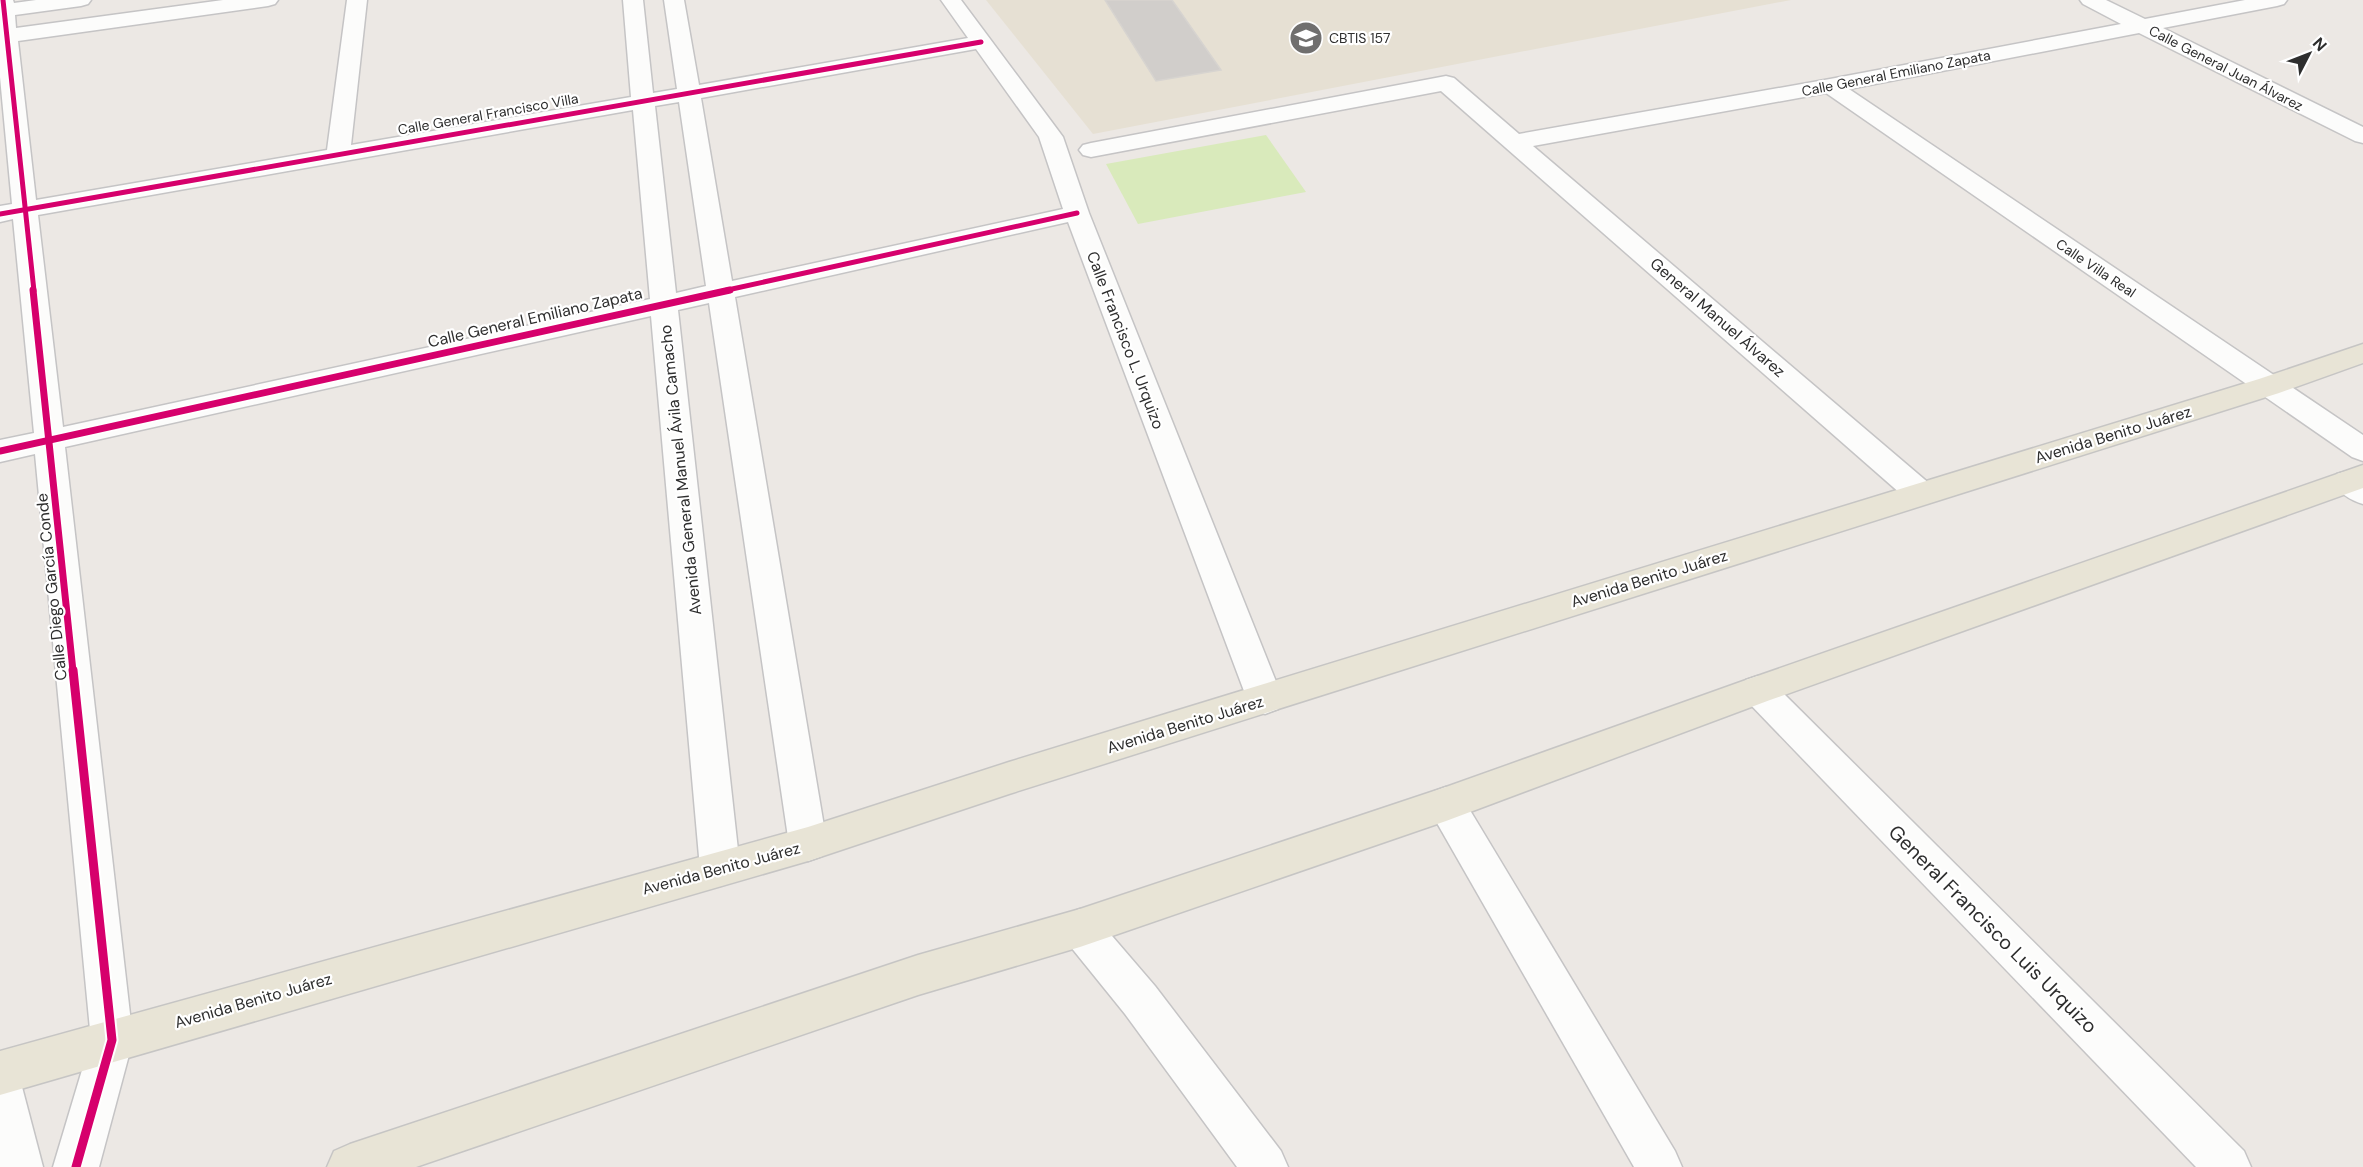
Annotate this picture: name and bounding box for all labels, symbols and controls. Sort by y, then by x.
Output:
school or university icon: CBTIS 157 [1288,20,1324,56]
street label: Calle General Juan Álvarez [2146,21,2306,115]
north arrow [2279,24,2339,84]
place label: CBTIS 157 [1329,29,1390,47]
text: N [2308,33,2331,56]
street label: Calle General Emiliano Zapata [1800,46,1992,100]
street label: Calle General Francisco Villa [396,89,580,139]
street label: Calle Villa Real [2053,235,2139,301]
street label: Calle Francisco L. Urquizo [1082,248,1169,432]
street label: General Manuel Álvarez [1646,253,1790,382]
street label: Calle General Emiliano Zapata [426,283,644,352]
street label: Avenida General Manuel Ávila Camacho [655,324,706,616]
street label: Avenida Benito Juárez [2032,401,2194,468]
street label: Calle Diego García Conde [31,492,72,682]
street label: Avenida Benito Juárez [1568,545,1730,612]
street label: Avenida Benito Juárez [1104,691,1266,758]
street label: General Francisco Luis Urquizo [1883,819,2103,1039]
street label: Avenida Benito Juárez [640,837,802,900]
street label: Avenida Benito Juárez [172,968,334,1033]

